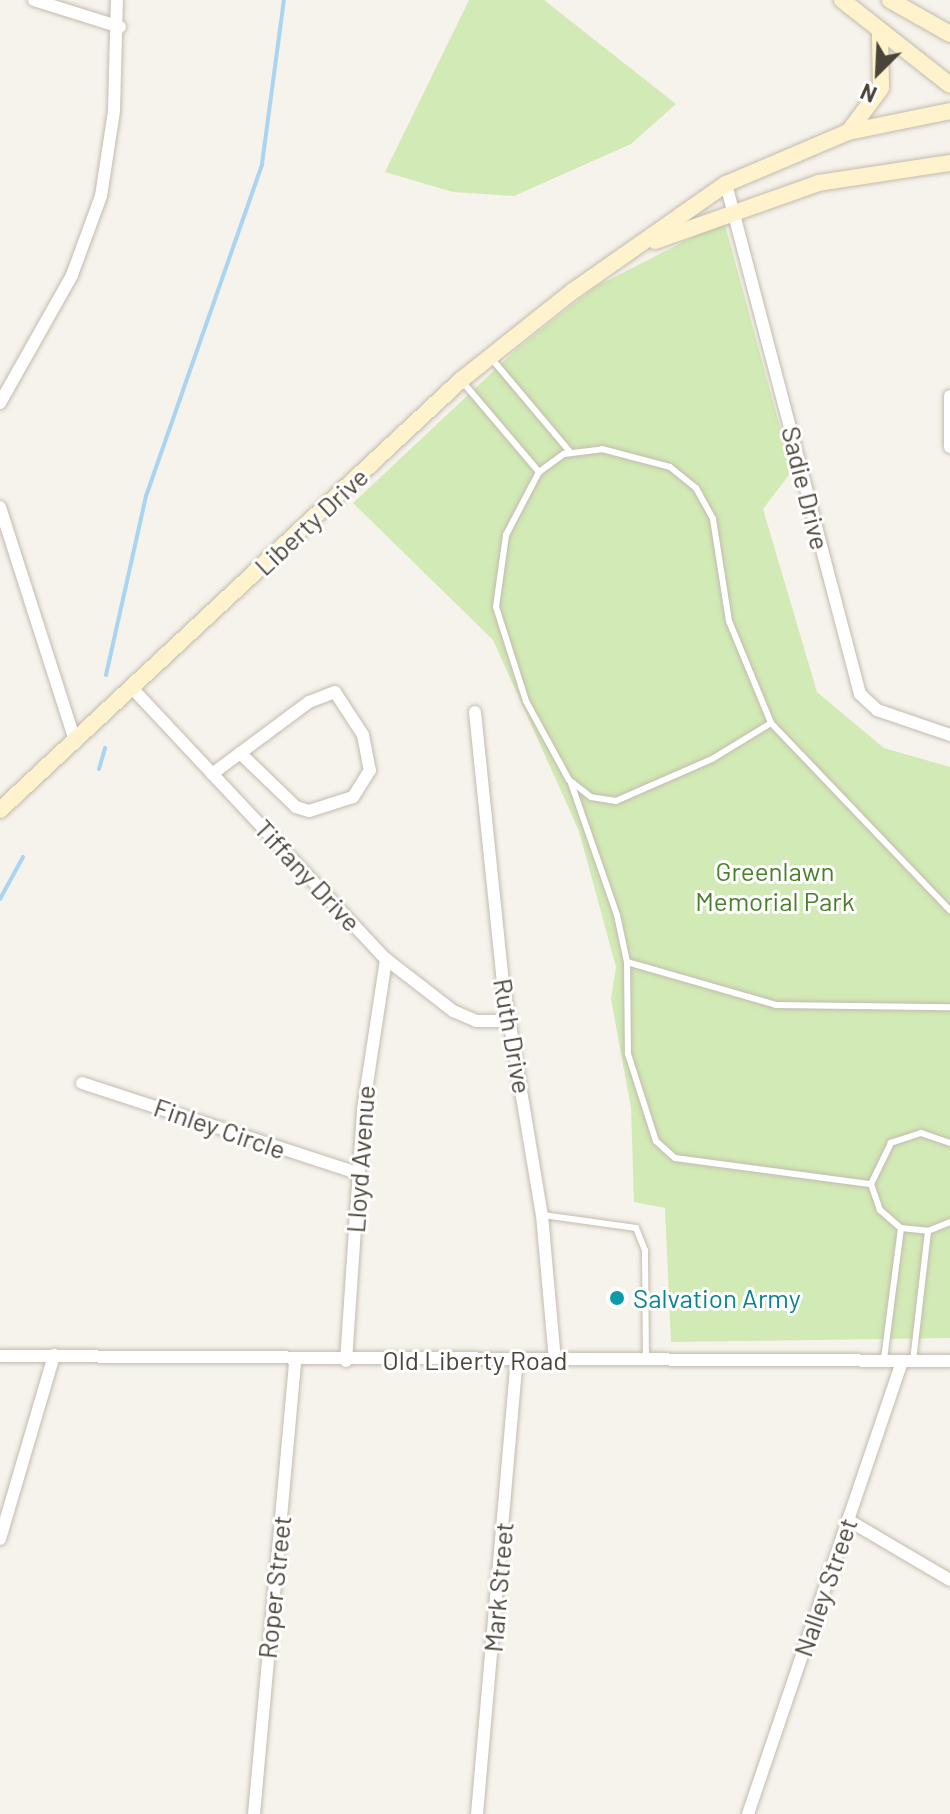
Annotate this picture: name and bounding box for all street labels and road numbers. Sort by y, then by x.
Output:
street label: Sadie Drive [776,423,836,553]
street label: Liberty Drive [248,461,374,581]
street label: Tiffany Drive [248,813,368,937]
street label: Ruth Drive [488,976,538,1096]
street label: Lloyd Avenue [339,1084,381,1234]
street label: Finley Circle [150,1091,290,1165]
street label: Old Liberty Road [383,1344,567,1376]
street label: Roper Street [251,1514,297,1660]
street label: Nalley Street [787,1514,863,1660]
street label: Mark Street [477,1521,519,1653]

